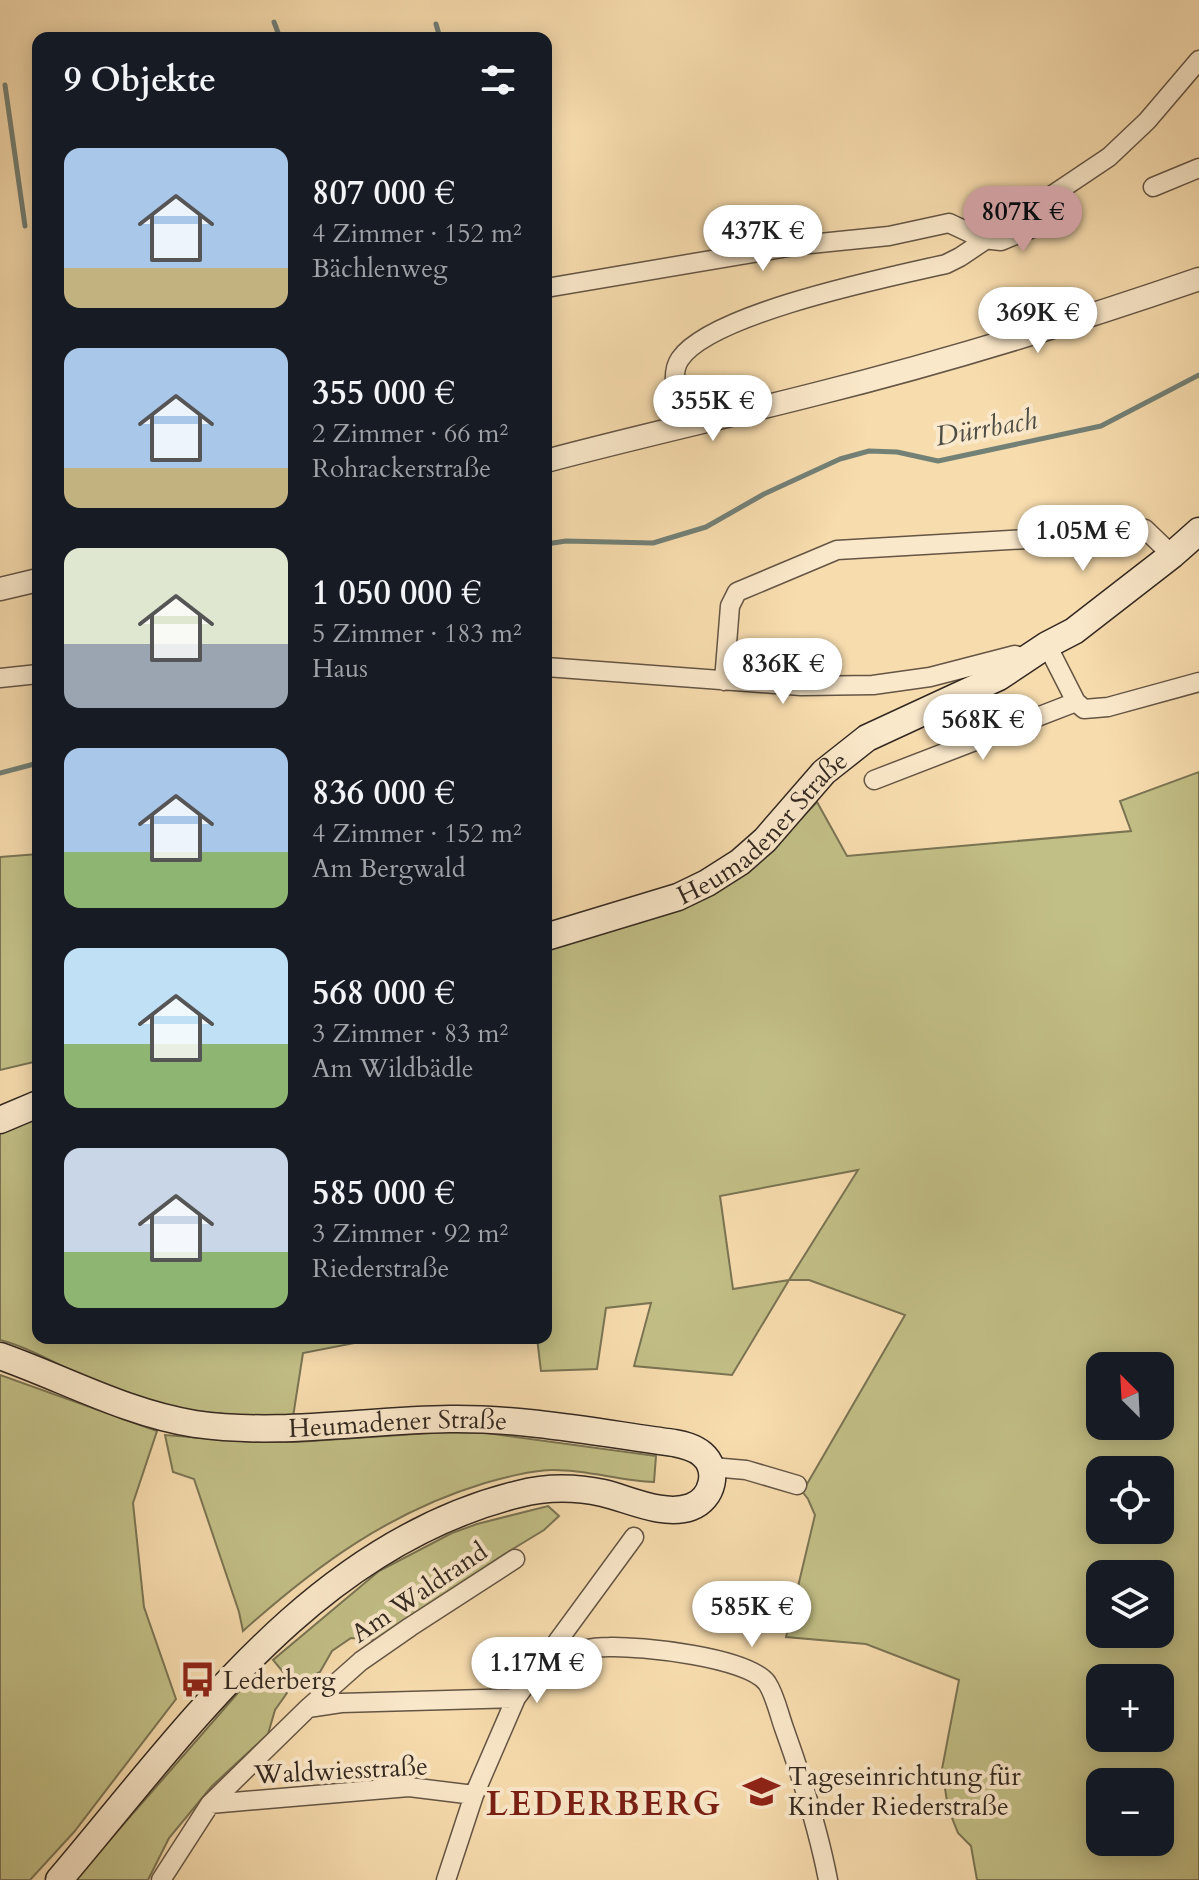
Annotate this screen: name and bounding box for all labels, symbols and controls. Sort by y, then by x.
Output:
text: 9 Objekte [64,57,216,103]
icon: filters [476,58,520,102]
text: 807 000 € [312,170,455,216]
icon: home [128,180,224,276]
pin: 807K € [958,186,1088,254]
text: 807K € [981,194,1065,229]
pin: 437K € [698,205,828,273]
text: 437K € [721,213,805,248]
text: 4 Zimmer · 152 m² [312,216,522,251]
text: Bächlenweg [312,251,448,286]
pin: 369K € [973,287,1103,355]
text: 369K € [996,295,1080,330]
text: 355 000 € [312,370,455,416]
pin: 355K € [648,375,778,443]
icon: home [128,380,224,476]
text: 355K € [671,383,755,418]
water label: Dürrbach [932,400,1040,456]
text: 2 Zimmer · 66 m² [312,416,508,451]
text: Rohrackerstraße [312,451,491,486]
pin: 1.05M € [1009,505,1157,573]
text: 1.05M € [1035,513,1131,548]
text: 1 050 000 € [312,570,482,616]
icon: home [128,580,224,676]
text: 5 Zimmer · 183 m² [312,616,522,651]
pin: 836K € [718,638,848,706]
text: 836K € [741,646,825,681]
text: Haus [312,651,368,686]
pin: 568K € [918,694,1048,762]
text: 568K € [941,702,1025,737]
street label: Heumadener Straße [671,743,855,913]
text: 836 000 € [312,770,455,816]
icon: home [128,780,224,876]
text: 4 Zimmer · 152 m² [312,816,522,851]
text: Am Bergwald [312,851,466,886]
text: 568 000 € [312,970,455,1016]
icon: home [128,980,224,1076]
text: 3 Zimmer · 83 m² [312,1016,508,1051]
text: Am Wildbädle [312,1051,474,1086]
text: 585 000 € [312,1170,455,1216]
icon: home [128,1180,224,1276]
text: 3 Zimmer · 92 m² [312,1216,508,1251]
text: Riederstraße [312,1251,449,1286]
north arrow [1086,1352,1174,1440]
map controls [1086,1352,1174,1856]
street label: Heumadener Straße [288,1402,508,1446]
button: locate [1086,1456,1174,1544]
street label: Am Waldrand [344,1534,494,1651]
button: layers [1086,1560,1174,1648]
pin: 585K € [687,1581,817,1649]
text: 585K € [710,1589,794,1624]
pin: 1.17M € [463,1637,611,1705]
text: 1.17M € [489,1645,585,1680]
bus stop icon: Lederberg [178,1661,216,1699]
place label: Lederberg [223,1663,336,1698]
button: + [1086,1664,1174,1752]
street label: Waldwiesstraße [252,1748,429,1793]
place label: Tageseinrichtung für Kinder Riederstraße [788,1759,1021,1824]
button: − [1086,1768,1174,1856]
school or university icon: Tageseinrichtung für Kinder Riederstraße [743,1772,781,1810]
district label: LEDERBERG [486,1781,722,1827]

